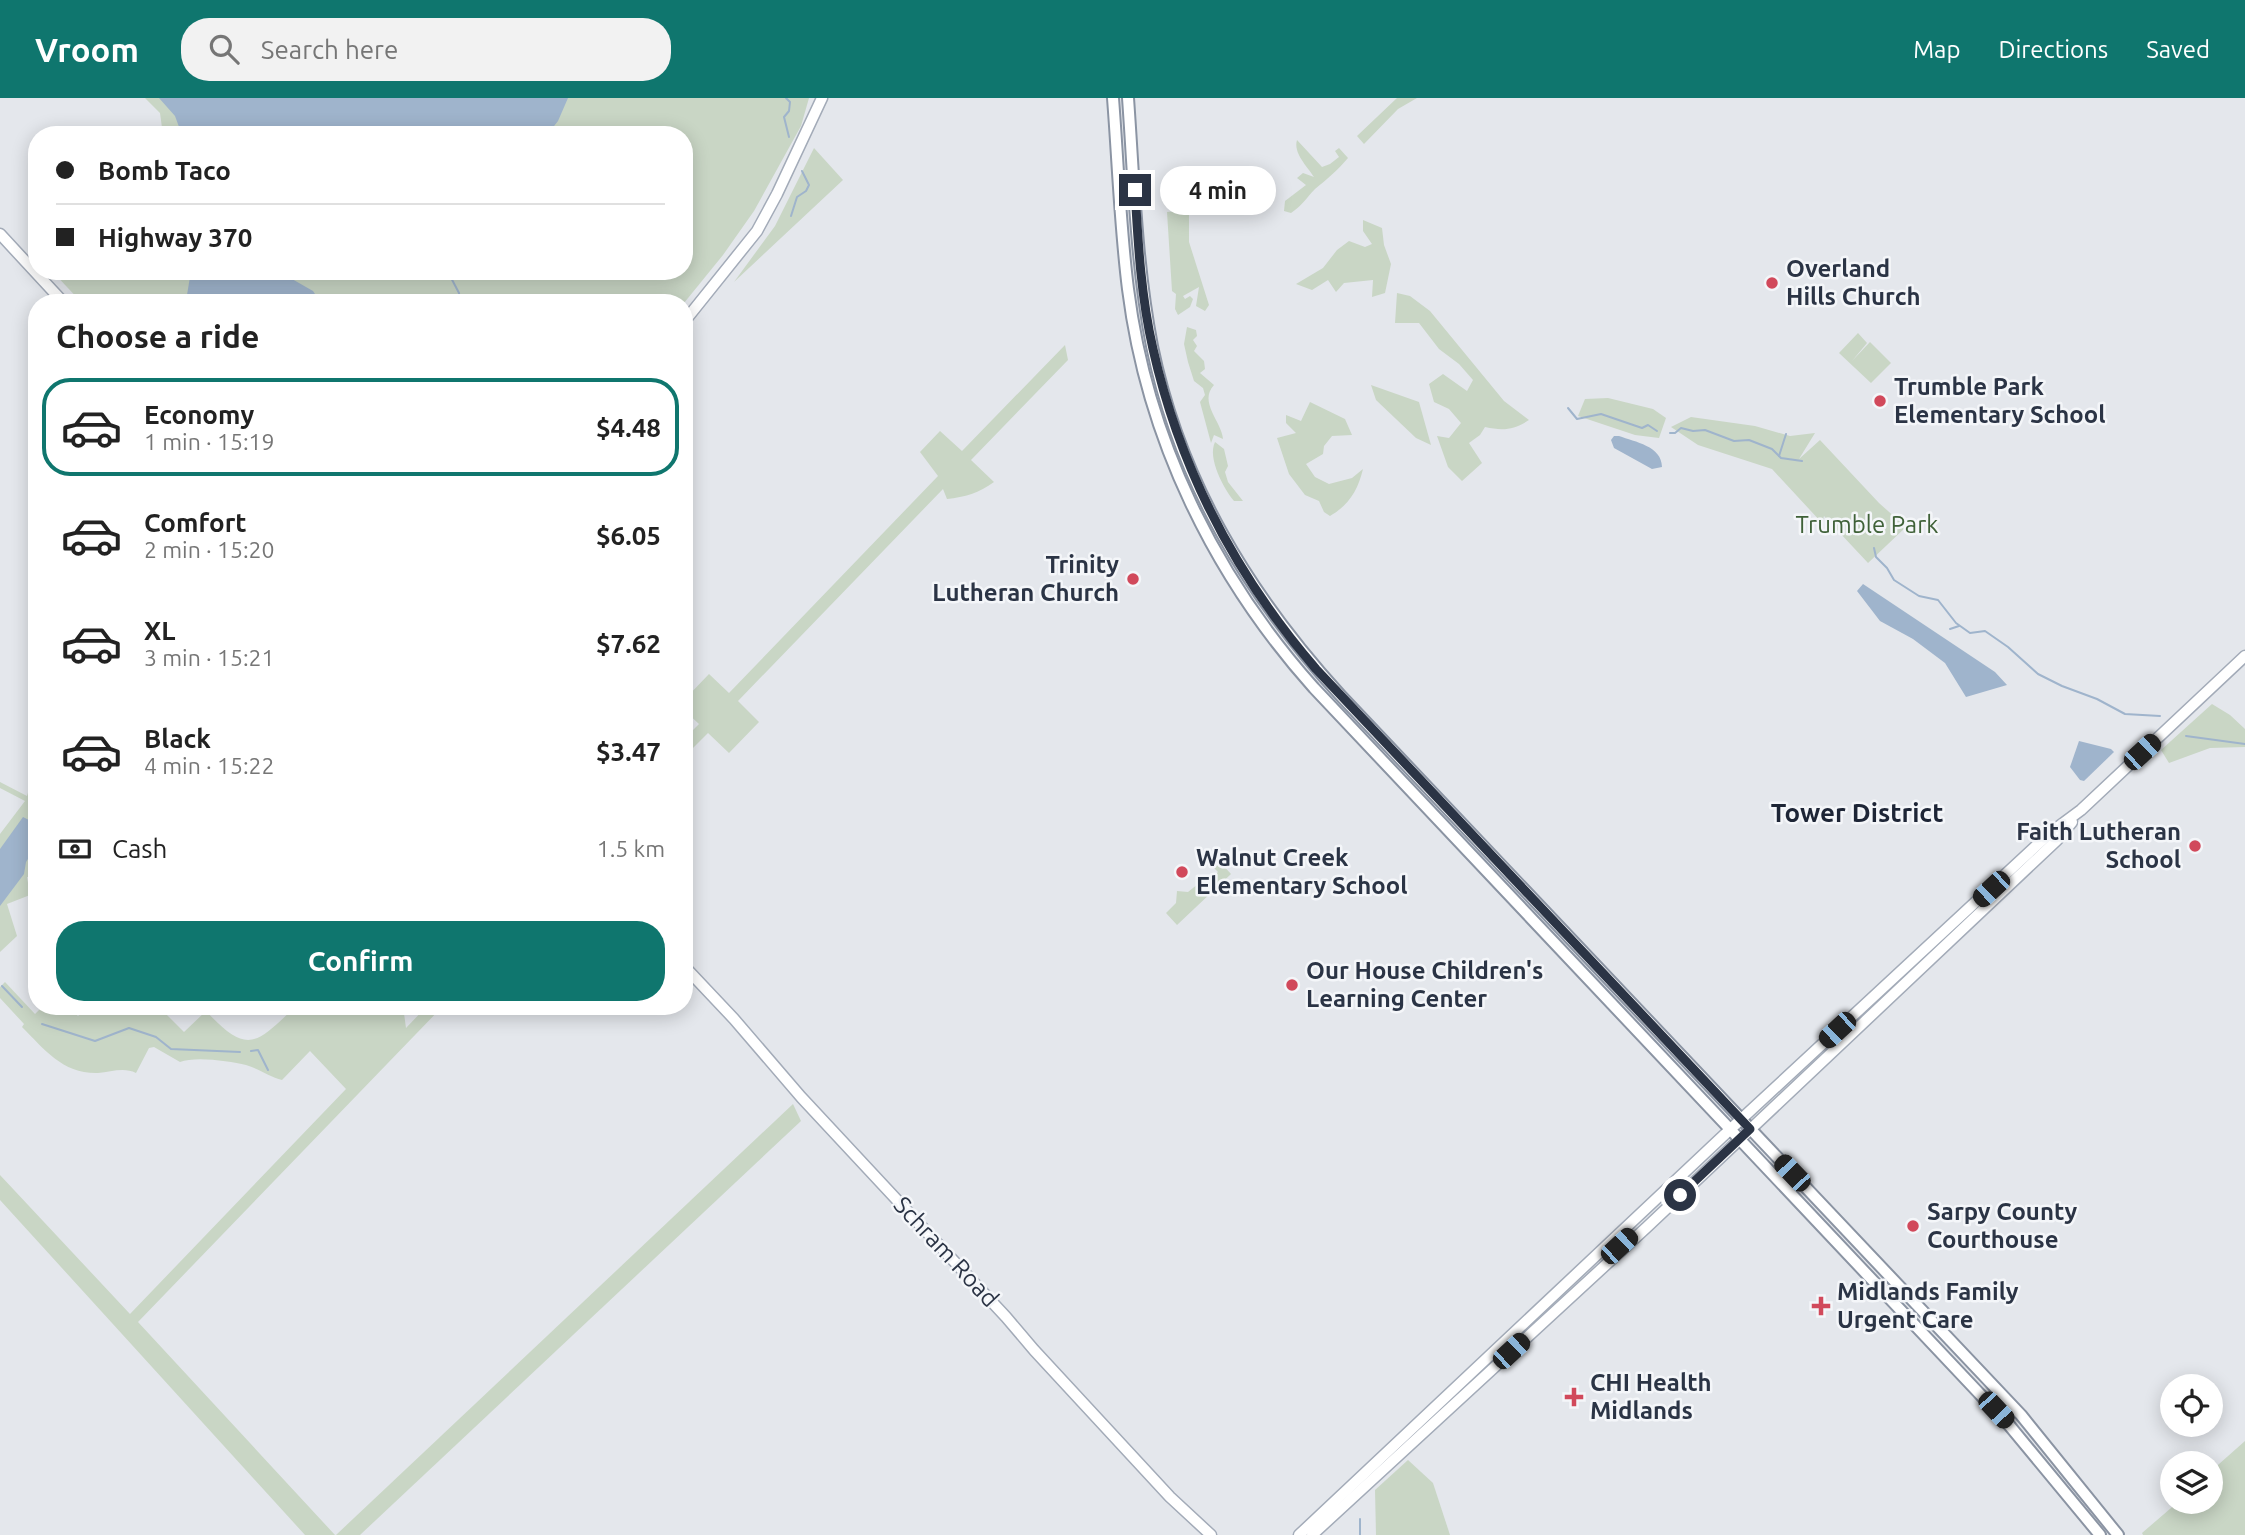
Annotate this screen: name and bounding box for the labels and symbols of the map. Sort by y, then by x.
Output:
callout: 4 min [1160,166,1275,214]
route end [1119,174,1151,206]
place label: Overland Hills Church [1786,255,1921,310]
marker: Overland Hills Church [1764,275,1780,291]
place label: Trumble Park Elementary School [1894,373,2106,428]
marker: Trumble Park Elementary School [1872,393,1888,409]
park label: Trumble Park [1796,511,1938,538]
place label: Trinity Lutheran Church [932,551,1119,606]
marker: Trinity Lutheran Church [1125,571,1141,587]
car [2120,730,2165,774]
district label: Tower District [1771,798,1943,827]
place label: Faith Lutheran School [2016,818,2181,873]
marker: Faith Lutheran School [2187,838,2203,854]
place label: Walnut Creek Elementary School [1196,844,1408,899]
marker: Walnut Creek Elementary School [1174,864,1190,880]
car [1969,867,2014,911]
place label: Our House Children's Learning Center [1306,957,1543,1012]
marker: Our House Children's Learning Center [1284,977,1300,993]
car [1815,1008,1860,1052]
car [1770,1151,1815,1195]
route start [1664,1179,1696,1211]
street label: Schram Road [889,1191,1004,1312]
place label: Sarpy County Courthouse [1927,1198,2077,1253]
marker: Sarpy County Courthouse [1905,1218,1921,1234]
car [1597,1224,1642,1268]
place label: Midlands Family Urgent Care [1837,1278,2019,1333]
marker: Midlands Family Urgent Care [1811,1296,1831,1316]
car [1489,1329,1534,1373]
place label: CHI Health Midlands [1590,1369,1712,1424]
marker: CHI Health Midlands [1564,1387,1584,1407]
car [1974,1387,2019,1433]

